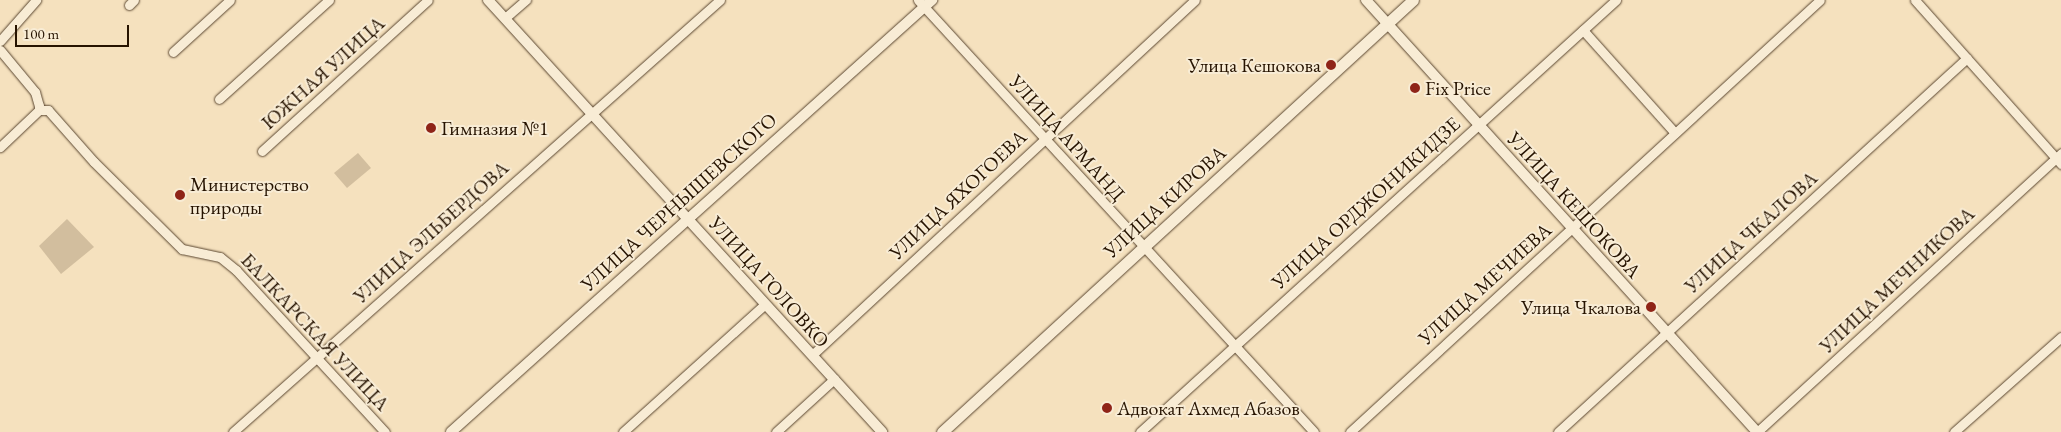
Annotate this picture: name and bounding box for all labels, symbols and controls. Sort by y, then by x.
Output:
street label: ЮЖНАЯ УЛИЦА [256,11,390,135]
scale bar [18,15,131,47]
text: 100 m [23,24,59,43]
place label: Улица Кешокова [1188,53,1321,77]
marker: Улица Кешокова [1325,59,1337,71]
street label: УЛИЦА АРМАНД [1004,70,1130,206]
place label: Fix Price [1425,76,1491,100]
marker: Fix Price [1409,82,1421,94]
street label: УЛИЦА ЧЕРНЫШЕВСКОГО [576,108,782,296]
street label: УЛИЦА ОРДЖОНИКИДЗЕ [1267,112,1465,294]
place label: Гимназия №1 [441,116,549,140]
marker: Гимназия №1 [425,122,437,134]
street label: УЛИЦА ЯХОГОЕВА [884,125,1032,265]
street label: УЛИЦА КЕШОКОВА [1502,127,1646,283]
street label: УЛИЦА КИРОВА [1099,141,1231,263]
street label: УЛИЦА ЭЛЬБЕРДОВА [348,156,514,308]
street label: УЛИЦА ЧКАЛОВА [1680,166,1822,298]
place label: Министерство природы [190,172,309,219]
marker: Министерство природы [174,189,186,201]
street label: УЛИЦА МЕЧНИКОВА [1814,202,1980,358]
street label: УЛИЦА ГОЛОВКО [704,211,834,353]
street label: УЛИЦА МЕЧИЕВА [1414,218,1556,350]
street label: БАЛКАРСКАЯ УЛИЦА [236,248,394,416]
place label: Улица Чкалова [1521,295,1641,319]
marker: Улица Чкалова [1645,301,1657,313]
place label: Адвокат Ахмед Абазов [1117,396,1300,420]
marker: Адвокат Ахмед Абазов [1101,402,1113,414]

